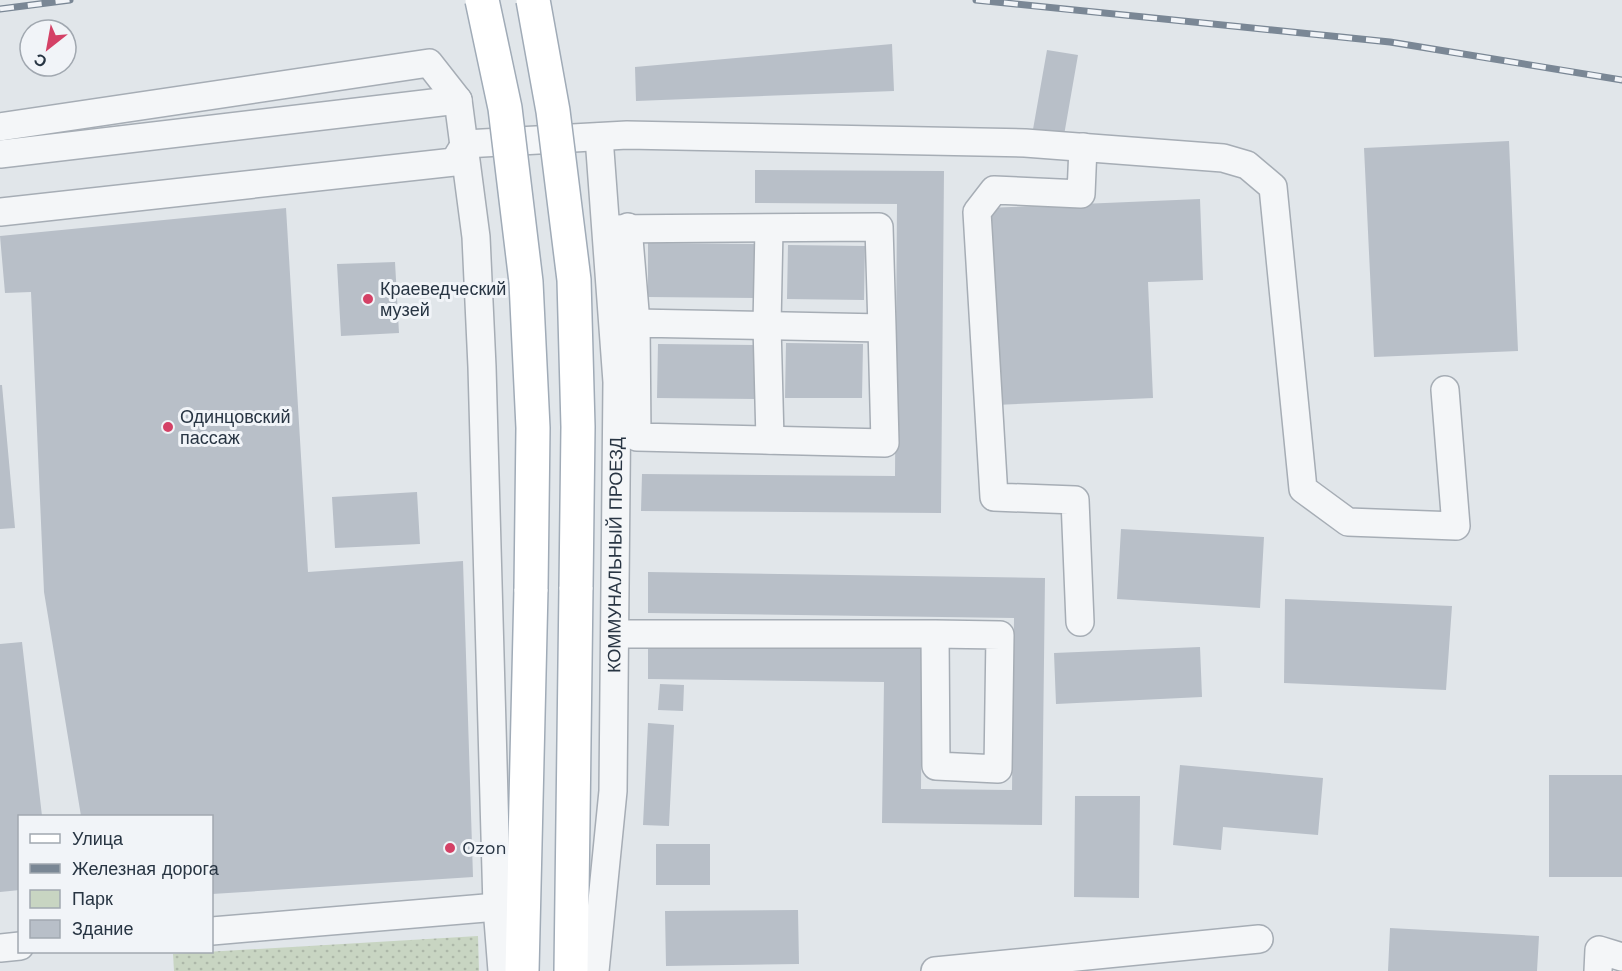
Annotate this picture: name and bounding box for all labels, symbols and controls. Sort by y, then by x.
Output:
north arrow [18,18,78,78]
text: С [30,49,50,72]
place label: Краеведческий музей [380,278,506,320]
marker: Краеведческий музей [361,292,375,306]
place label: Одинцовский пассаж [180,406,291,448]
marker: Одинцовский пассаж [161,420,175,434]
street label: КОММУНАЛЬНЫЙ ПРОЕЗД [603,437,626,673]
legend [18,815,213,953]
text: Улица [72,828,124,849]
place label: Ozon [462,837,507,858]
marker: Ozon [443,841,457,855]
text: Железная дорога [72,858,220,879]
text: Парк [72,888,113,909]
text: Здание [72,918,133,939]

